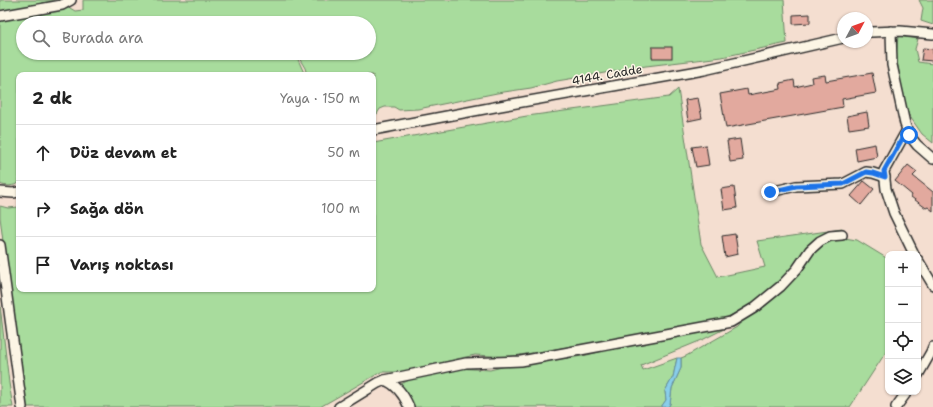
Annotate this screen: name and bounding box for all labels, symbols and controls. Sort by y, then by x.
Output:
north arrow [837,12,873,48]
search box [16,16,376,60]
icon: search [30,27,52,49]
text: Burada ara [62,28,143,48]
street label: 4144. Cadde [570,61,644,89]
text: 2 dk [32,87,72,109]
text: Yaya · 150 m [280,90,360,107]
route start [900,126,918,144]
icon: ahead [32,142,54,164]
text: Düz devam et [70,143,177,163]
text: 50 m [327,144,360,161]
route end [761,183,779,201]
icon: right [32,198,54,220]
text: Sağa dön [70,199,144,219]
text: 100 m [321,200,360,217]
map controls [885,251,921,395]
button: + [885,251,921,287]
icon: arrive [32,254,54,276]
text: Varış noktası [70,255,174,275]
button: − [885,287,921,323]
button: locate [885,323,921,359]
button: layers [885,359,921,395]

